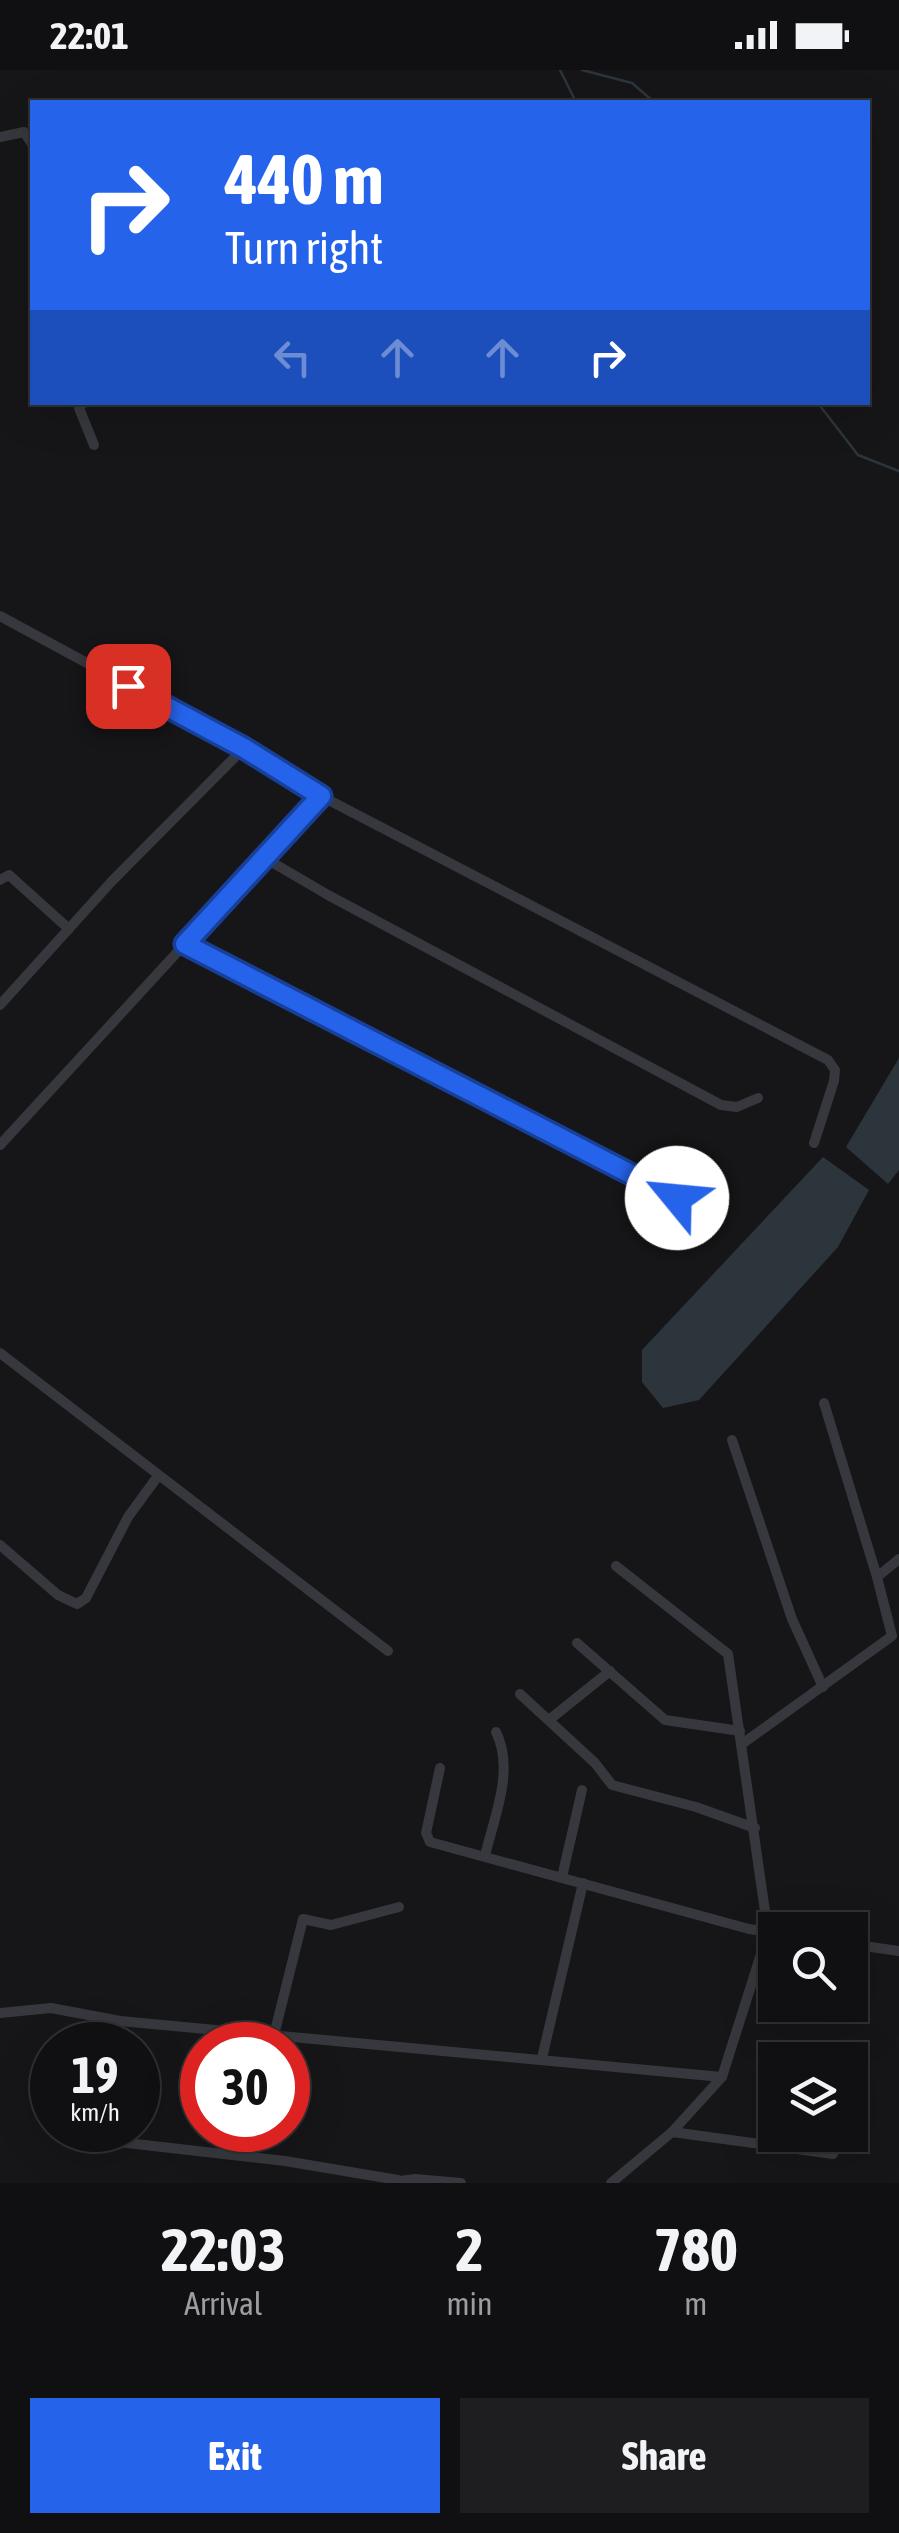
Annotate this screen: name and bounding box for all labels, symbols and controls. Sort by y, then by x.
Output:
text: 22:01 [50,14,129,57]
text: 440 m [225,139,384,219]
icon: right [60,140,190,270]
text: Turn right [225,222,383,274]
icon: left [265,330,320,385]
icon: ahead [370,330,425,385]
icon: ahead [475,330,530,385]
icon: right [580,330,635,385]
pin [86,644,171,729]
icon: arrive [101,659,156,714]
position arrow [625,1146,729,1250]
map controls [758,1912,868,2152]
button: search [758,1912,868,2022]
speed limit sign: 30 [180,2022,310,2152]
button: layers [758,2042,868,2152]
text: 19 [71,2046,118,2104]
text: km/h [70,2098,120,2126]
text: 22:03 [161,2215,286,2284]
text: 2 [455,2215,484,2284]
text: 780 [653,2215,738,2284]
text: Arrival [184,2285,262,2322]
text: min [447,2285,492,2322]
text: m [684,2285,707,2322]
button: Exit [30,2398,440,2513]
button: Share [460,2398,869,2513]

